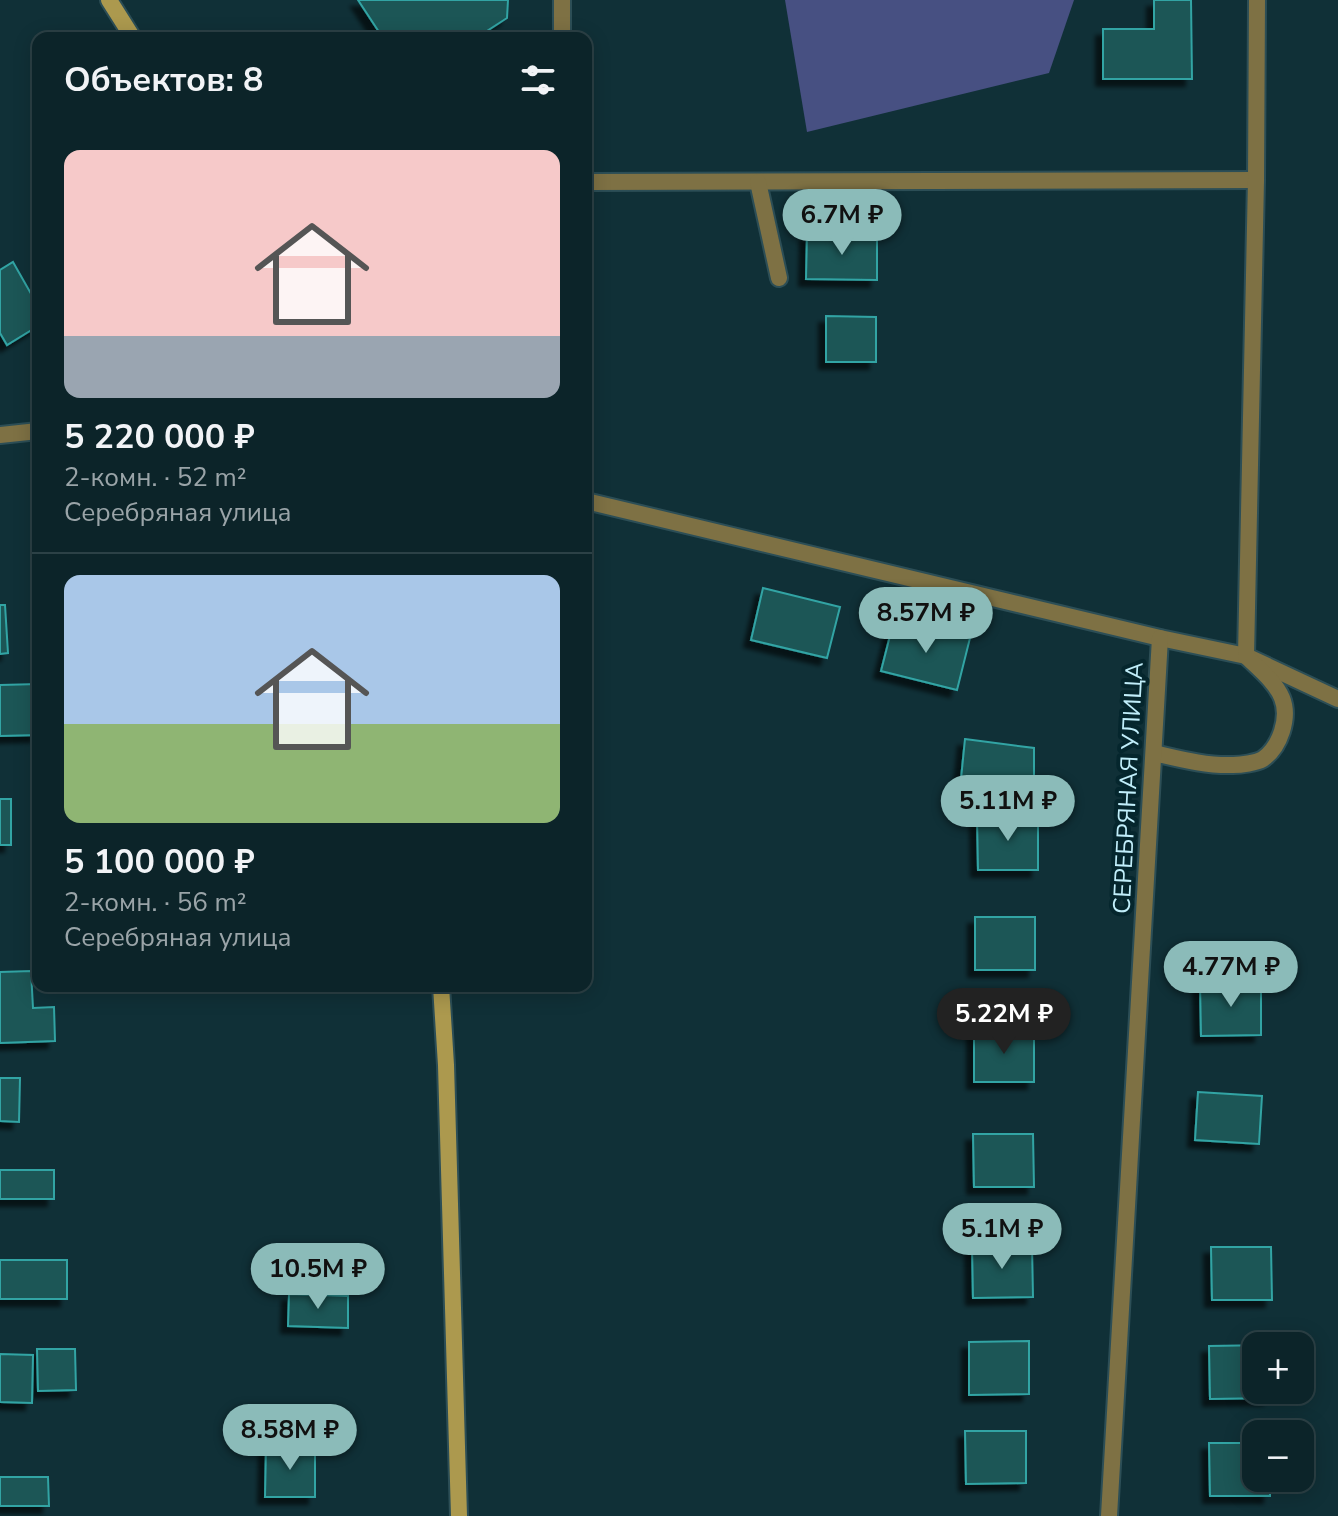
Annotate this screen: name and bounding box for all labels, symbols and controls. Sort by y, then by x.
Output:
text: Объектов: 8 [64,57,263,103]
icon: filters [516,58,560,102]
pin: 6.7M ₽ [777,189,907,257]
text: 6.7M ₽ [801,197,883,232]
icon: home [240,202,384,346]
text: 5 220 000 ₽ [64,414,255,460]
text: 2-комн. · 52 m² [64,460,247,495]
text: Серебряная улица [64,495,291,530]
pin: 8.57M ₽ [852,587,1000,655]
text: 8.57M ₽ [877,595,975,630]
icon: home [240,627,384,771]
street label: СЕРЕБРЯНАЯ УЛИЦА [1105,661,1151,915]
pin: 5.11M ₽ [934,775,1082,843]
text: 5.11M ₽ [959,783,1057,818]
text: 5 100 000 ₽ [64,839,255,885]
text: 2-комн. · 56 m² [64,885,247,920]
text: Серебряная улица [64,920,291,955]
pin: 4.77M ₽ [1157,941,1305,1009]
text: 4.77M ₽ [1182,949,1280,984]
pin: 5.22M ₽ [930,988,1078,1056]
text: 5.22M ₽ [955,996,1053,1031]
pin: 5.1M ₽ [937,1203,1067,1271]
text: 5.1M ₽ [961,1211,1043,1246]
pin: 10.5M ₽ [244,1243,392,1311]
text: 10.5M ₽ [269,1251,367,1286]
map controls [1242,1332,1314,1492]
button: + [1242,1332,1314,1404]
pin: 8.58M ₽ [216,1404,364,1472]
text: 8.58M ₽ [241,1412,339,1447]
button: − [1242,1420,1314,1492]

